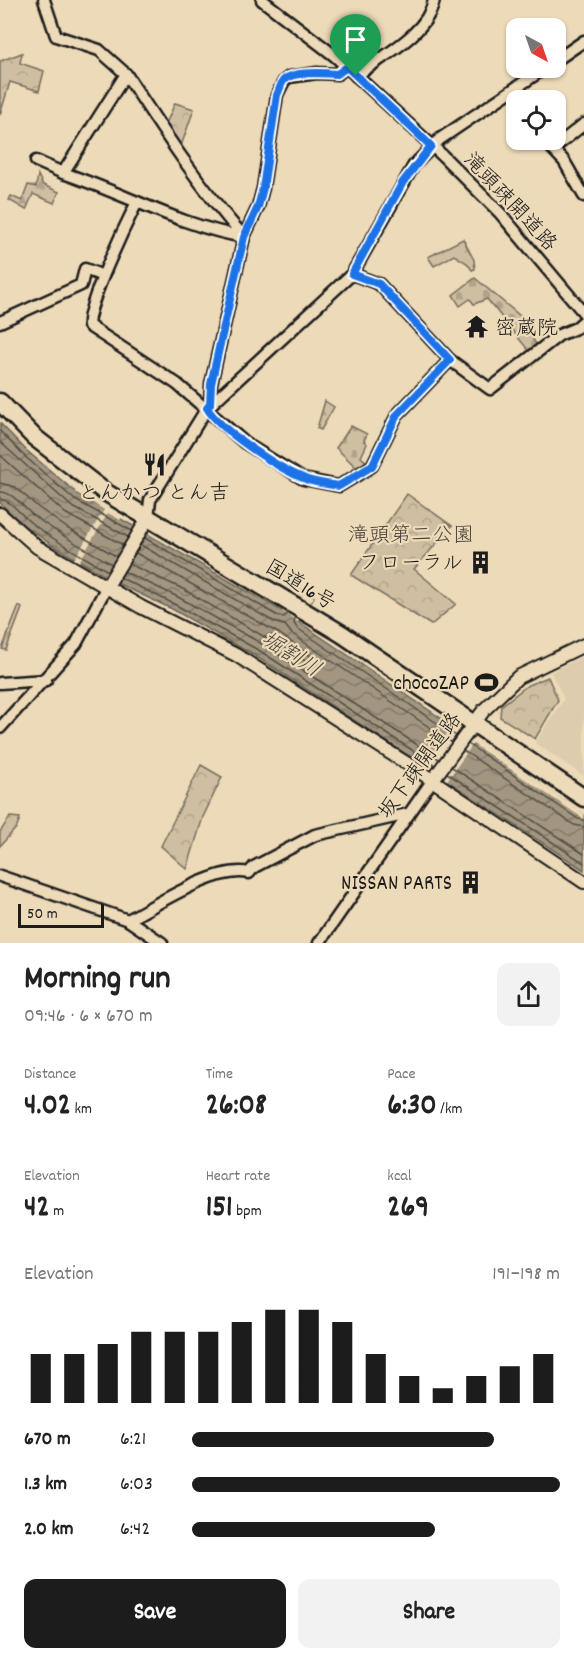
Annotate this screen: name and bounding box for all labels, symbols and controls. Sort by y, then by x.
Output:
pin [330,14,381,76]
north arrow [506,18,566,78]
map controls [506,18,566,150]
icon: arrive [339,23,372,56]
button: locate [506,90,566,150]
street label: 滝頭疎開道路 [455,147,563,259]
temple icon: 密蔵院 [464,314,490,340]
place label: 密蔵院 [495,315,558,345]
restaurant icon: とんかつ とん吉 [141,451,167,477]
place label: とんかつ とん吉 [78,480,230,510]
park label: 滝頭第二公園 [348,522,474,552]
building icon: フローラル [468,549,494,575]
place label: フローラル [359,550,463,580]
street label: 国道16号 [258,554,341,619]
water label: 堀割川 [254,625,326,687]
sports icon: chocoZAP [474,669,500,695]
place label: chocoZAP [394,670,469,700]
street label: 坂下疎開道路 [372,707,471,827]
building icon: NISSAN PARTS [457,869,483,895]
place label: NISSAN PARTS [341,870,452,900]
scale bar [18,901,104,929]
text: 50 m [27,903,58,926]
text: Morning run [24,957,171,1004]
button: share [497,963,560,1026]
text: 09:46 · 6 × 670 m [24,1003,153,1031]
text: Distance [24,1063,76,1086]
text: Time [206,1063,233,1086]
text: Pace [387,1063,416,1086]
text: 4.02 [24,1086,71,1129]
text: 26:08 [206,1086,267,1129]
text: 6:30 [387,1086,437,1129]
text: km [71,1098,92,1121]
text: /km [437,1098,462,1121]
text: Elevation [24,1165,80,1188]
text: Heart rate [206,1165,270,1188]
text: kcal [387,1165,412,1188]
text: 42 [24,1188,50,1231]
text: 151 [206,1188,233,1231]
text: 269 [387,1188,429,1231]
text: m [50,1200,64,1223]
text: bpm [233,1200,262,1223]
text: Elevation [24,1261,94,1289]
text: 191–198 m [492,1261,560,1289]
text: 670 m [24,1426,71,1454]
text: 6:21 [120,1426,146,1454]
text: 1.3 km [24,1471,67,1499]
text: 6:03 [120,1471,153,1499]
text: 2.0 km [24,1516,73,1544]
text: 6:42 [120,1516,150,1544]
button: Save [24,1579,286,1648]
button: Share [298,1579,560,1648]

